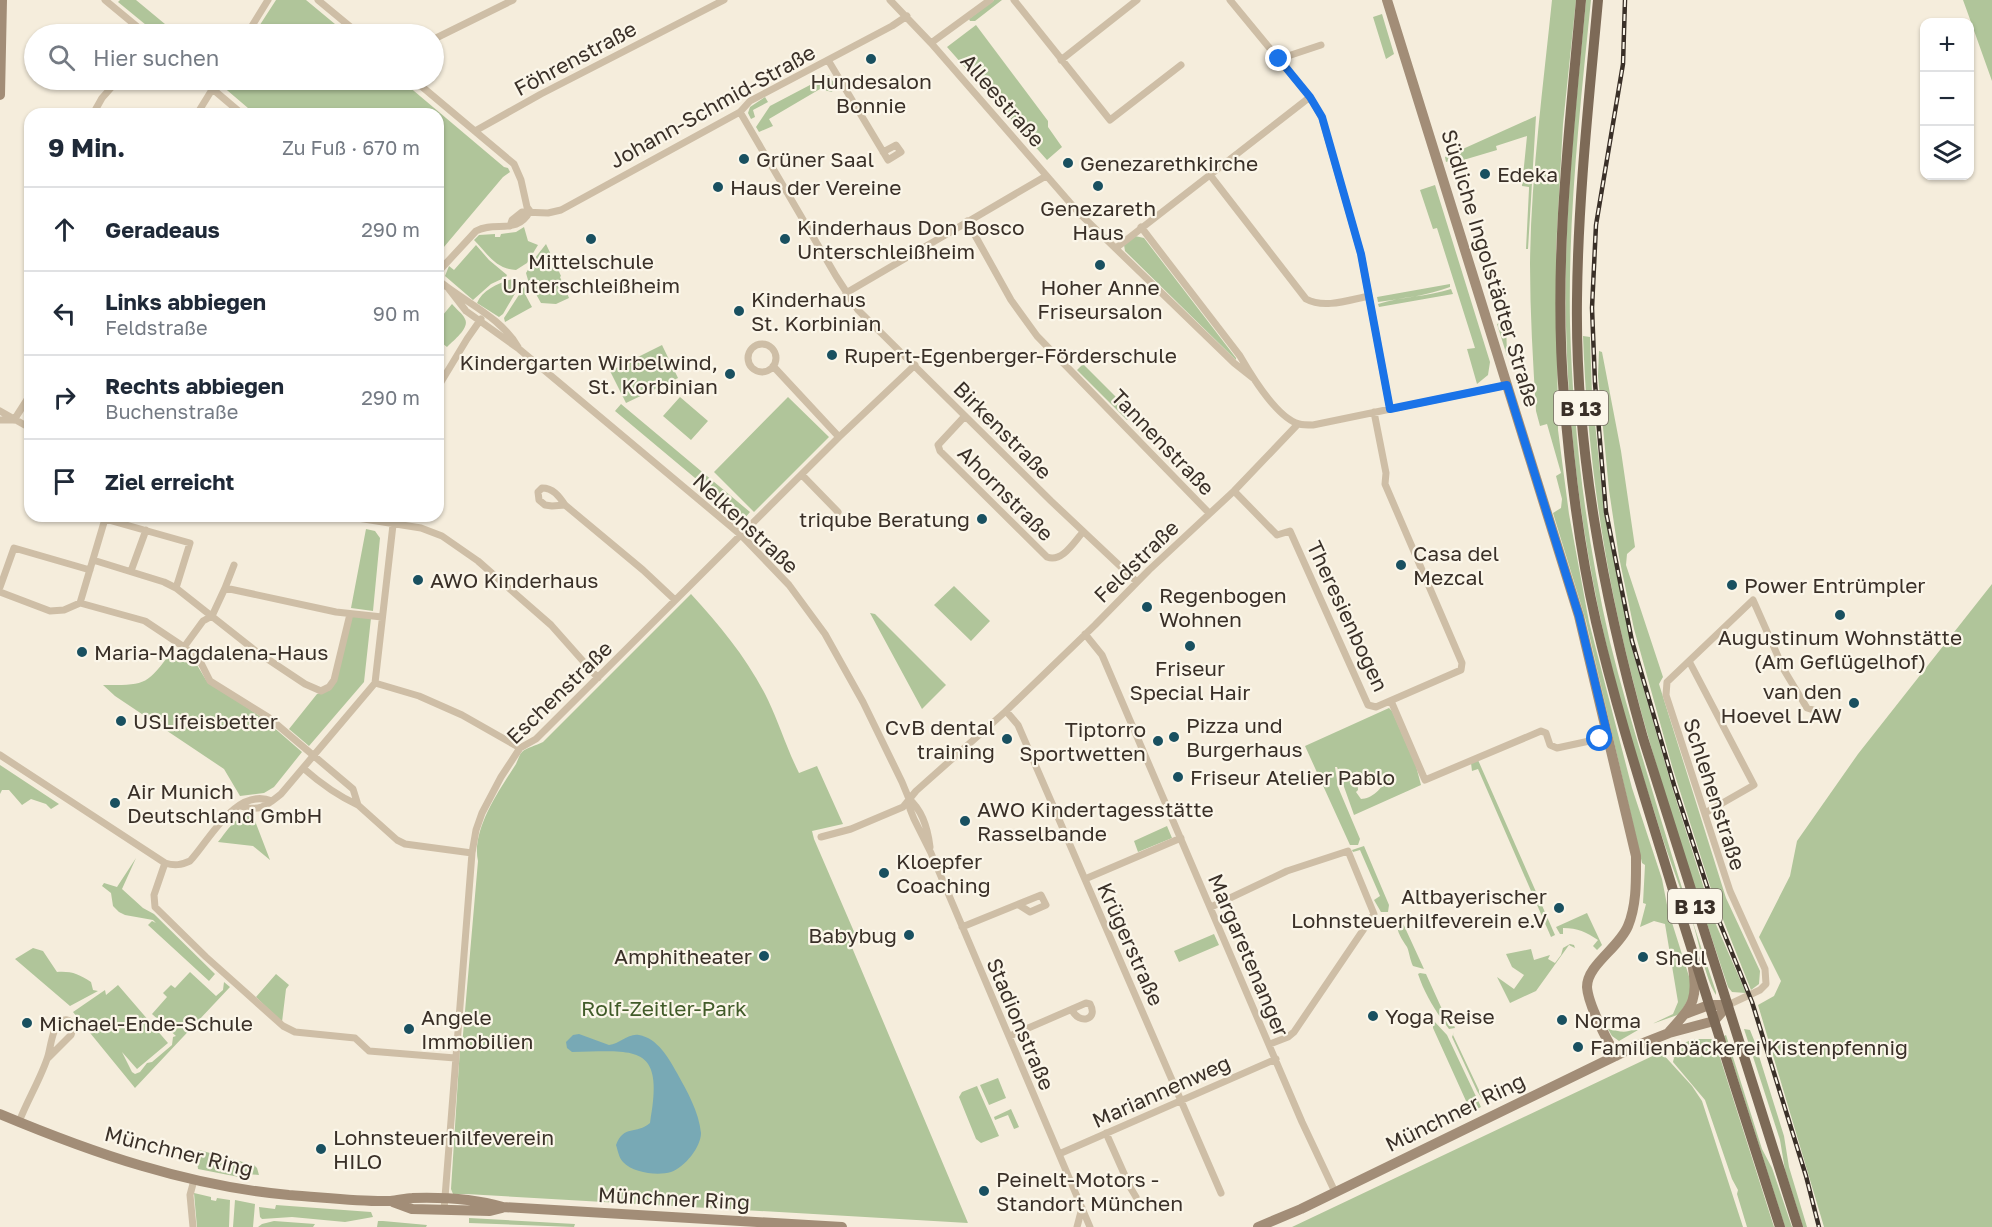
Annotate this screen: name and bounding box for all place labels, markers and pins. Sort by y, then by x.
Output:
marker: Hundesalon Bonnie [864,52,878,66]
place label: Hundesalon Bonnie [810,68,932,118]
place label: Grüner Saal [756,146,874,172]
place label: Genezarethkirche [1080,150,1258,176]
marker: Grüner Saal [737,152,751,166]
marker: Genezarethkirche [1061,156,1075,170]
place label: Edeka [1497,161,1558,187]
marker: Edeka [1478,167,1492,181]
place label: Haus der Vereine [730,174,901,200]
marker: Genezareth Haus [1091,179,1105,193]
marker: Haus der Vereine [711,180,725,194]
place label: Genezareth Haus [1040,195,1156,245]
place label: Kinderhaus Don Bosco Unterschleißheim [797,214,1025,264]
marker: Mittelschule Unterschleißheim [584,232,598,246]
marker: Kinderhaus Don Bosco Unterschleißheim [778,232,792,246]
place label: Mittelschule Unterschleißheim [502,248,680,298]
marker: Hoher Anne Friseursalon [1093,258,1107,272]
place label: Hoher Anne Friseursalon [1037,274,1163,324]
place label: Kinderhaus St. Korbinian [751,286,881,336]
marker: Kinderhaus St. Korbinian [732,304,746,318]
place label: Rupert-Egenberger-Förderschule [844,342,1177,368]
marker: Rupert-Egenberger-Förderschule [825,348,839,362]
place label: Kindergarten Wirbelwind, St. Korbinian [459,349,718,399]
marker: Kindergarten Wirbelwind, St. Korbinian [723,367,737,381]
place label: triqube Beratung [799,506,970,532]
marker: triqube Beratung [975,512,989,526]
place label: Casa del Mezcal [1413,540,1499,590]
marker: Casa del Mezcal [1394,558,1408,572]
place label: AWO Kinderhaus [430,567,598,593]
place label: Power Entrümpler [1744,572,1926,598]
marker: AWO Kinderhaus [411,573,425,587]
marker: Power Entrümpler [1725,578,1739,592]
place label: Regenbogen Wohnen [1159,582,1287,632]
marker: Regenbogen Wohnen [1140,600,1154,614]
marker: Augustinum Wohnstätte (Am Geflügelhof) [1833,608,1847,622]
place label: Augustinum Wohnstätte (Am Geflügelhof) [1718,624,1962,674]
place label: Maria-Magdalena-Haus [94,639,328,665]
marker: Friseur Special Hair [1183,639,1197,653]
marker: Maria-Magdalena-Haus [75,645,89,659]
place label: Friseur Special Hair [1129,655,1251,705]
place label: van den Hoevel LAW [1721,678,1842,728]
marker: van den Hoevel LAW [1847,696,1861,710]
place label: USLifeisbetter [133,708,278,734]
place label: Pizza und Burgerhaus [1186,712,1303,762]
marker: USLifeisbetter [114,714,128,728]
place label: CvB dental training [885,714,995,764]
place label: Tiptorro Sportwetten [1019,716,1146,766]
marker: Pizza und Burgerhaus [1167,730,1181,744]
marker: CvB dental training [1000,732,1014,746]
marker: Tiptorro Sportwetten [1151,734,1165,748]
place label: Friseur Atelier Pablo [1190,764,1395,790]
marker: Friseur Atelier Pablo [1171,770,1185,784]
place label: Air Munich Deutschland GmbH [127,778,322,828]
marker: Air Munich Deutschland GmbH [108,796,122,810]
place label: AWO Kindertagesstätte Rasselbande [977,796,1214,846]
marker: AWO Kindertagesstätte Rasselbande [958,814,972,828]
place label: Kloepfer Coaching [896,848,991,898]
marker: Kloepfer Coaching [877,866,891,880]
place label: Altbayerischer Lohnsteuerhilfeverein e.V [1291,883,1547,933]
marker: Altbayerischer Lohnsteuerhilfeverein e.V [1552,901,1566,915]
place label: Babybug [808,922,897,948]
marker: Babybug [902,928,916,942]
place label: Amphitheater [614,943,752,969]
place label: Shell [1655,944,1707,970]
marker: Amphitheater [757,949,771,963]
marker: Shell [1636,950,1650,964]
place label: Yoga Reise [1385,1003,1495,1029]
place label: Angele Immobilien [421,1004,533,1054]
place label: Norma [1574,1007,1641,1033]
marker: Yoga Reise [1366,1009,1380,1023]
place label: Michael-Ende-Schule [39,1010,253,1036]
marker: Norma [1555,1013,1569,1027]
marker: Michael-Ende-Schule [20,1016,34,1030]
marker: Angele Immobilien [402,1022,416,1036]
place label: Familienbäckerei Kistenpfennig [1590,1034,1908,1060]
marker: Familienbäckerei Kistenpfennig [1571,1040,1585,1054]
place label: Lohnsteuerhilfeverein HILO [333,1124,554,1174]
marker: Lohnsteuerhilfeverein HILO [314,1142,328,1156]
place label: Peinelt-Motors - Standort München [996,1166,1183,1216]
marker: Peinelt-Motors - Standort München [977,1184,991,1198]

